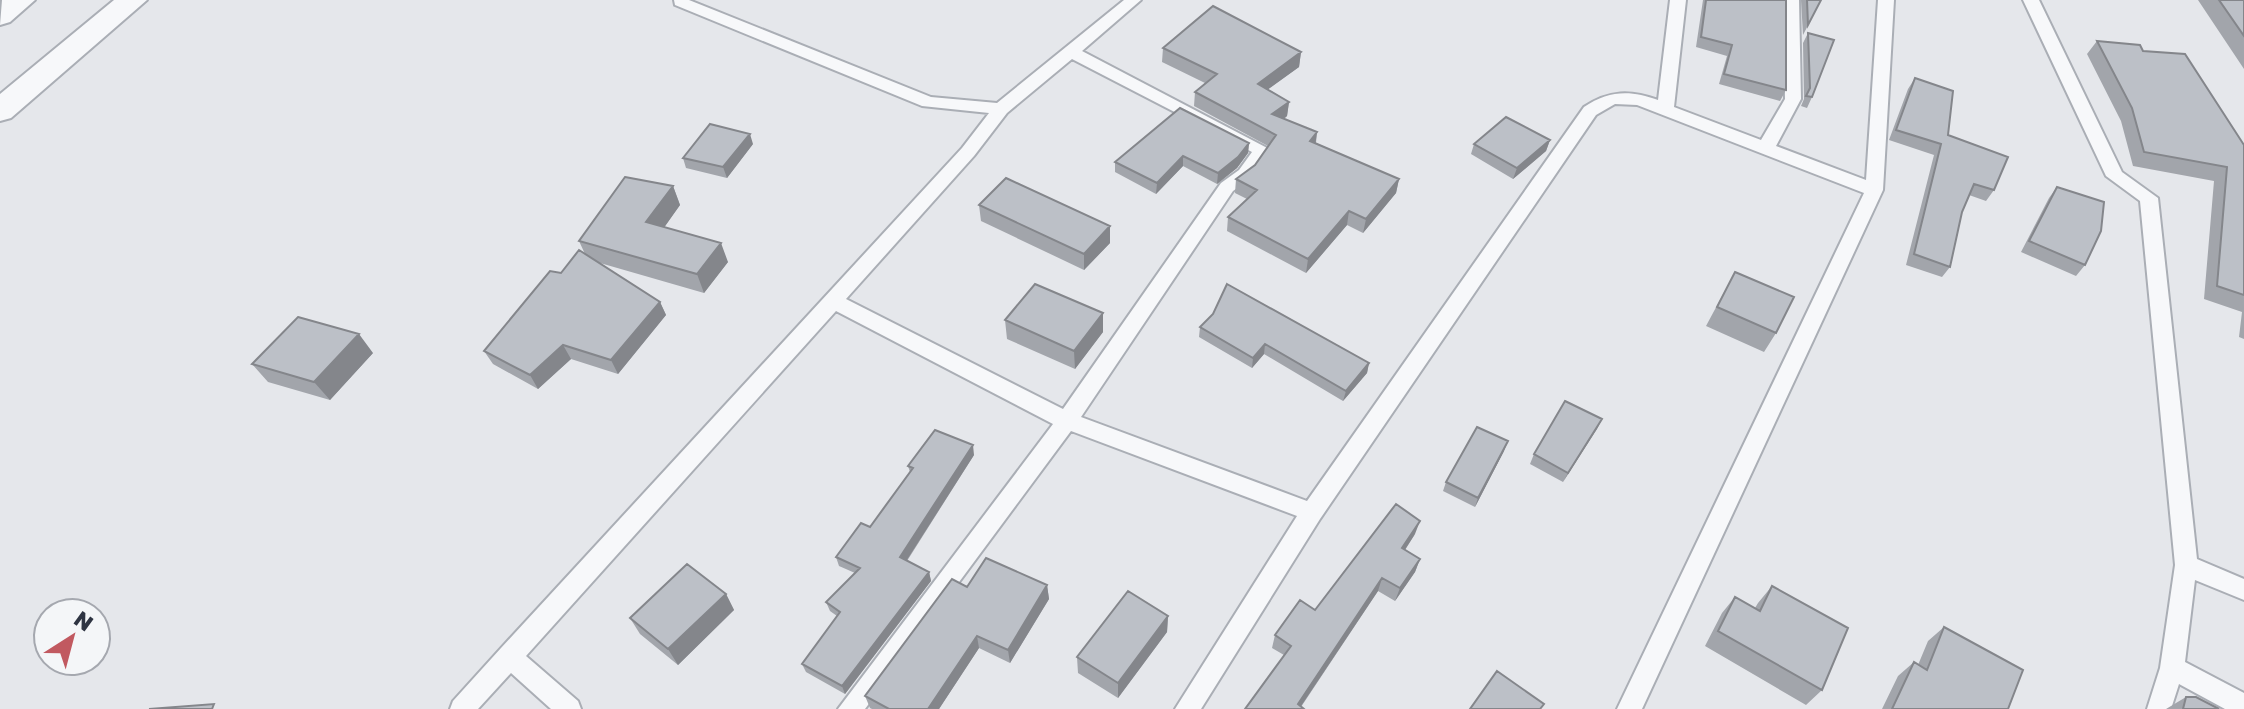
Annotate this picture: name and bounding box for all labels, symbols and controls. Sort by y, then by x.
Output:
north arrow [32,597,112,677]
text: N [69,605,99,636]

